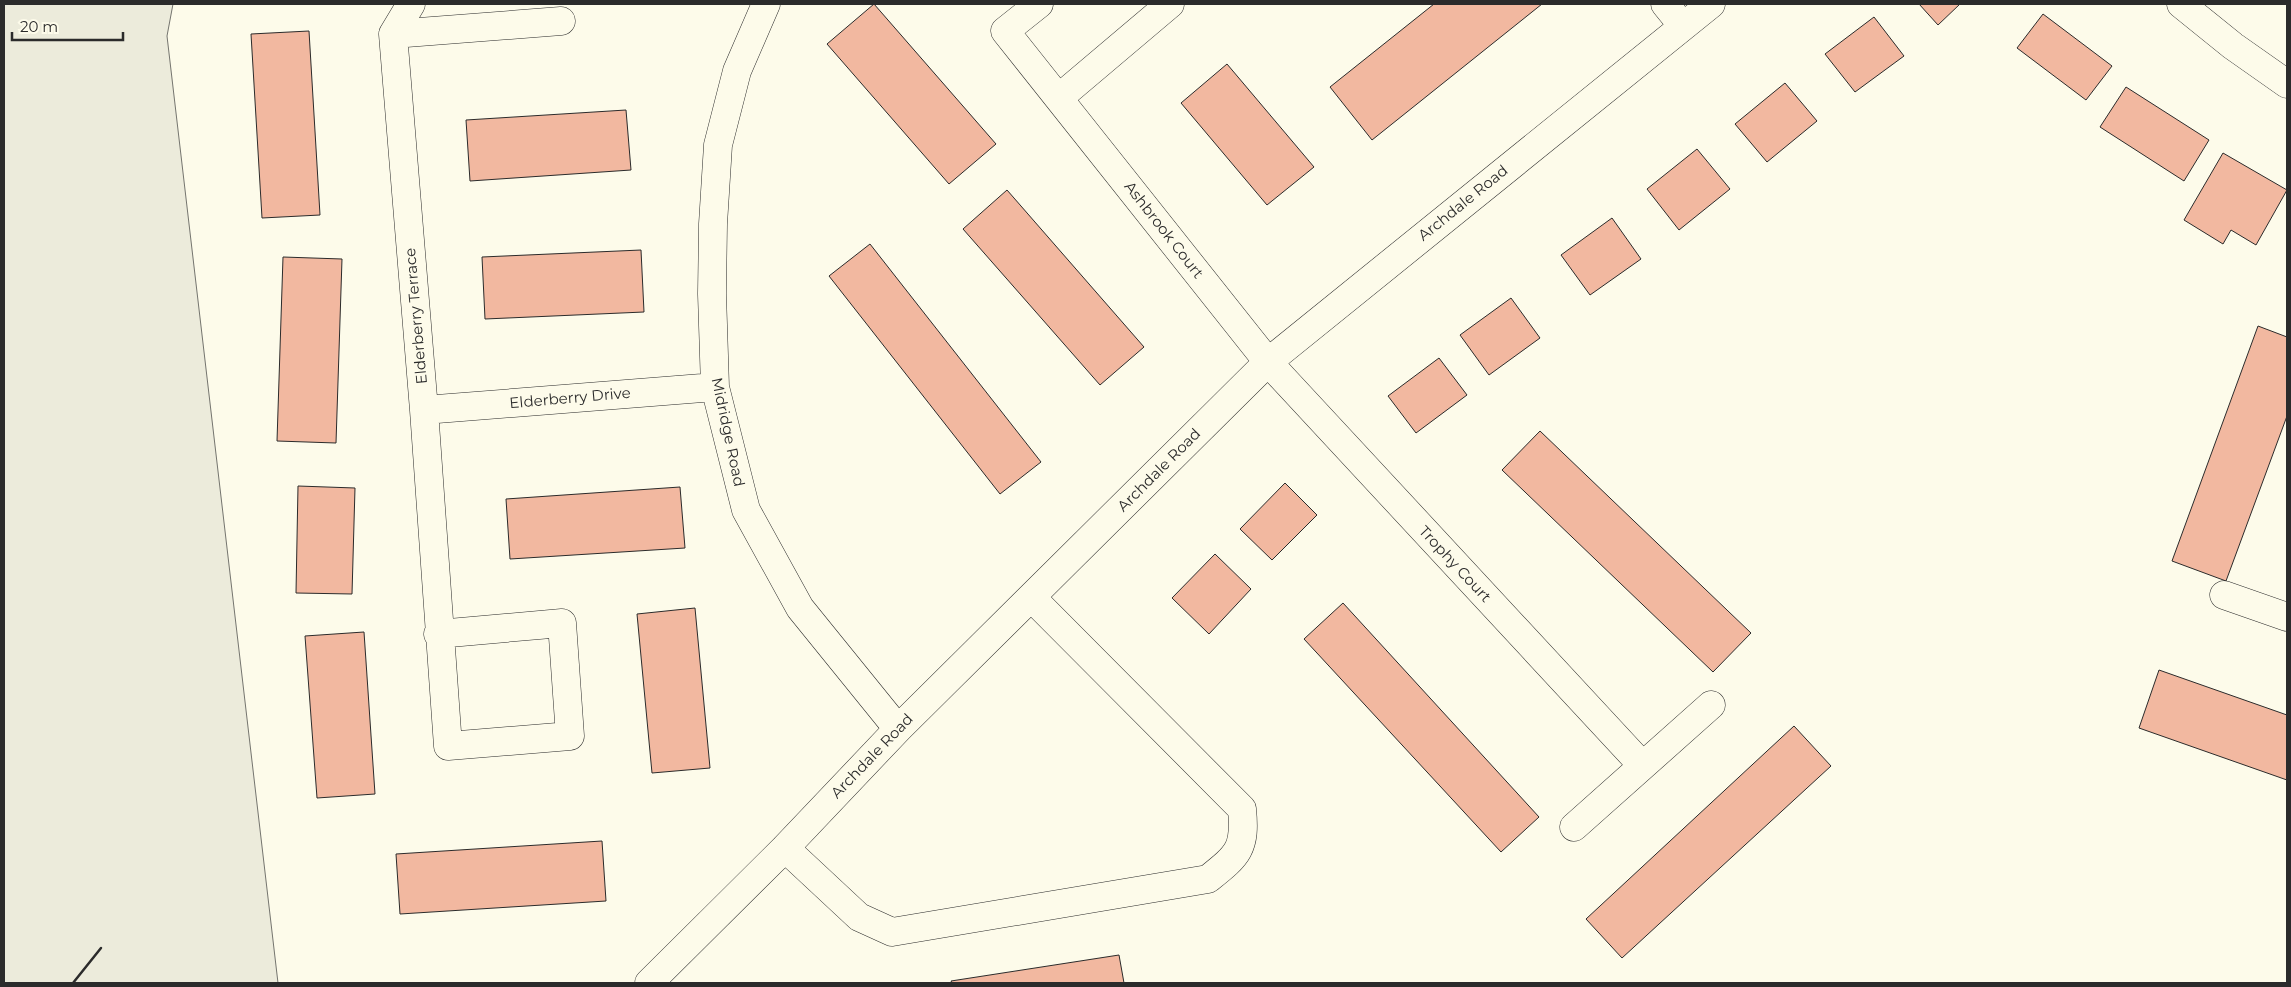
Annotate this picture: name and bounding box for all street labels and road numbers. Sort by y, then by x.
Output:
street label: Archdale Road [1414,161,1512,245]
street label: Ashbrook Court [1121,177,1208,282]
street label: Elderberry Terrace [400,247,431,385]
street label: Midridge Road [708,376,749,488]
street label: Elderberry Drive [509,383,631,412]
street label: Archdale Road [1113,424,1204,515]
street label: Trophy Court [1415,521,1496,606]
street label: Archdale Road [826,709,917,802]

